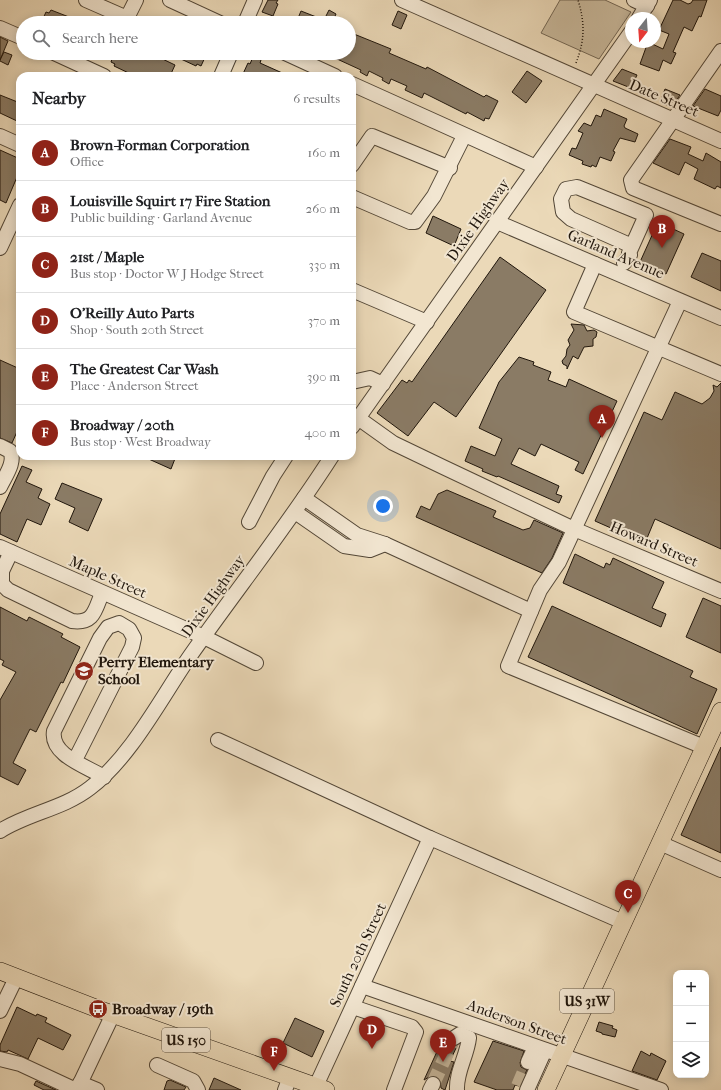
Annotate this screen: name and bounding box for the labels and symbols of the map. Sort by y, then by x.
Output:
north arrow [625,12,661,48]
street label: Date Street [626,75,702,121]
street label: Dixie Highway [443,174,514,265]
pin: B [649,215,675,248]
street label: Garland Avenue [565,226,668,283]
pin: A [589,405,615,438]
your location [373,496,393,516]
street label: Howard Street [607,517,701,571]
street label: Dixie Highway [177,551,249,640]
street label: Maple Street [66,552,150,602]
place label: Perry Elementary School [98,653,215,688]
school or university icon: Perry Elementary School [73,660,95,682]
pin: C [615,880,641,913]
street label: South 20th Street [326,899,390,1010]
road number: US 31W [560,989,614,1013]
street label: Anderson Street [464,995,570,1049]
bus stop icon: Broadway / 19th [87,998,109,1020]
place label: Broadway / 19th [112,1000,214,1018]
pin: D [359,1016,385,1049]
road number: US 150 [162,1028,210,1052]
pin: E [430,1029,456,1062]
pin: F [261,1038,287,1071]

